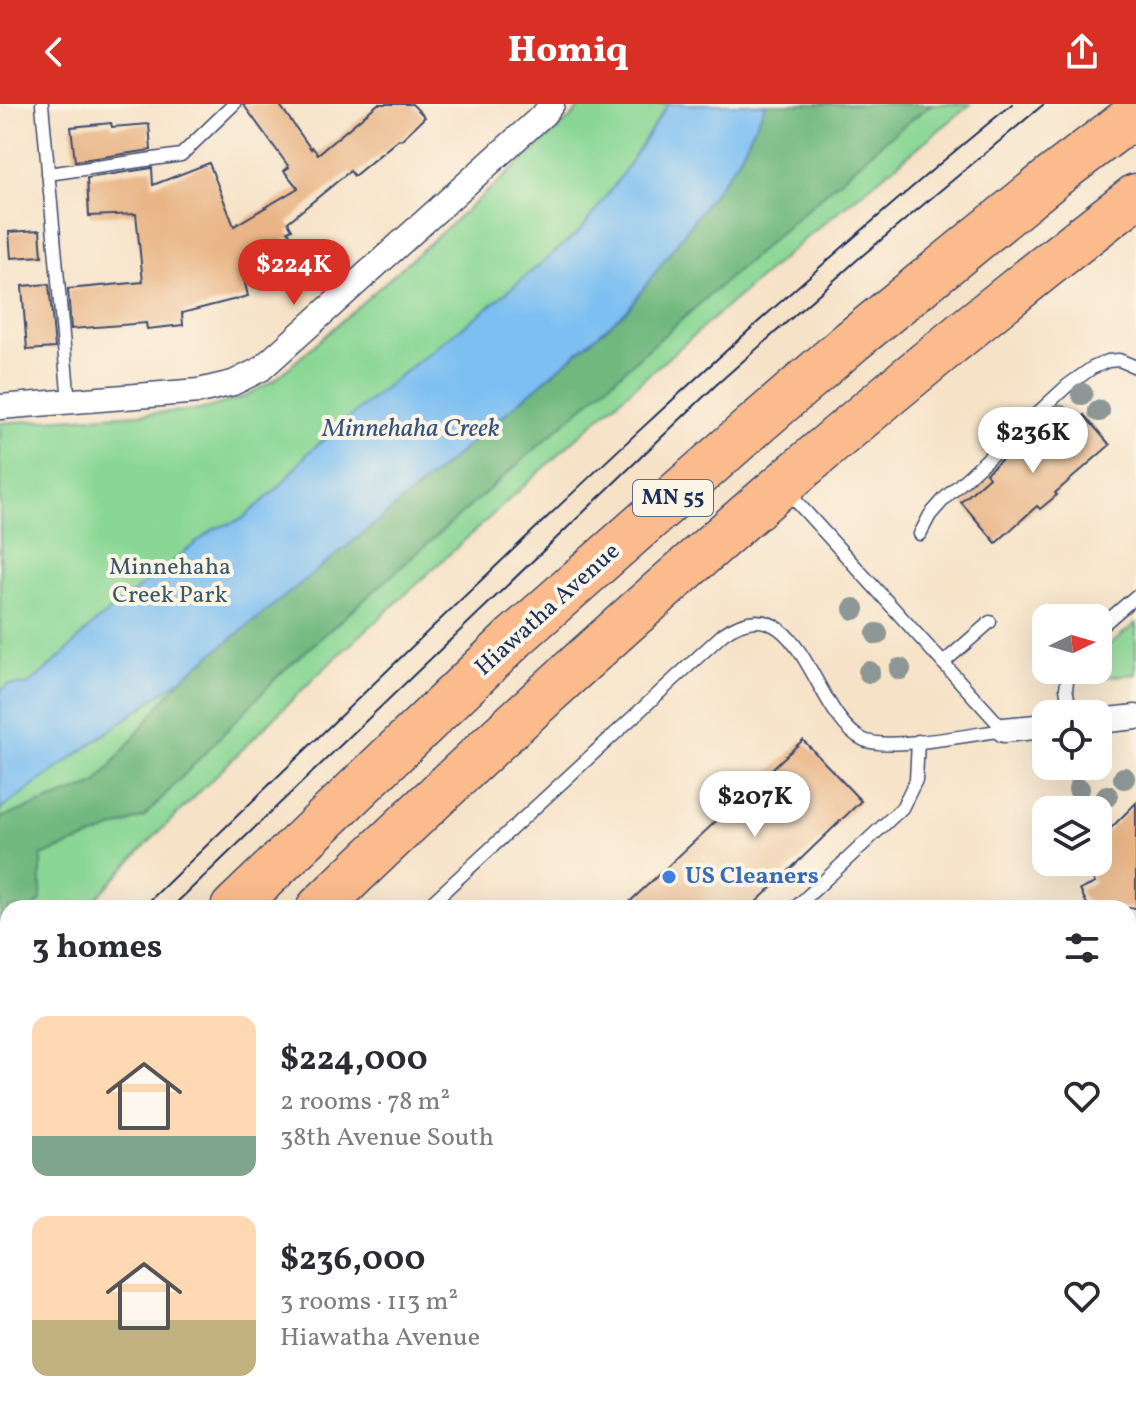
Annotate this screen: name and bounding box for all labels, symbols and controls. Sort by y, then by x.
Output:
text: Homiq [508,27,628,77]
icon: back [32,30,76,74]
icon: share [1060,30,1104,74]
pin: $224K [238,239,350,307]
text: $224K [256,247,332,283]
pin: $236K [977,407,1089,475]
water label: Minnehaha Creek [321,411,500,447]
text: $236K [996,415,1070,451]
road number: MN 55 [633,480,713,516]
street label: Hiawatha Avenue [468,536,628,684]
park label: Minnehaha Creek Park [109,551,231,613]
north arrow [1032,604,1112,684]
map controls [1032,604,1112,876]
button: locate [1032,700,1112,780]
pin: $207K [699,771,811,839]
text: $207K [717,779,793,815]
button: layers [1032,796,1112,876]
place label: US Cleaners [685,860,819,894]
marker: US Cleaners [660,868,678,886]
text: 3 homes [32,925,162,972]
icon: filters [1060,926,1104,970]
text: $224,000 [280,1037,428,1084]
icon: home [96,1048,192,1144]
icon: heart [1060,1074,1104,1118]
text: 2 rooms · 78 m² [280,1084,450,1120]
text: 38th Avenue South [280,1120,494,1156]
text: $236,000 [280,1237,425,1284]
icon: home [96,1248,192,1344]
icon: heart [1060,1274,1104,1318]
text: 3 rooms · 113 m² [280,1284,458,1320]
text: Hiawatha Avenue [280,1320,480,1356]

